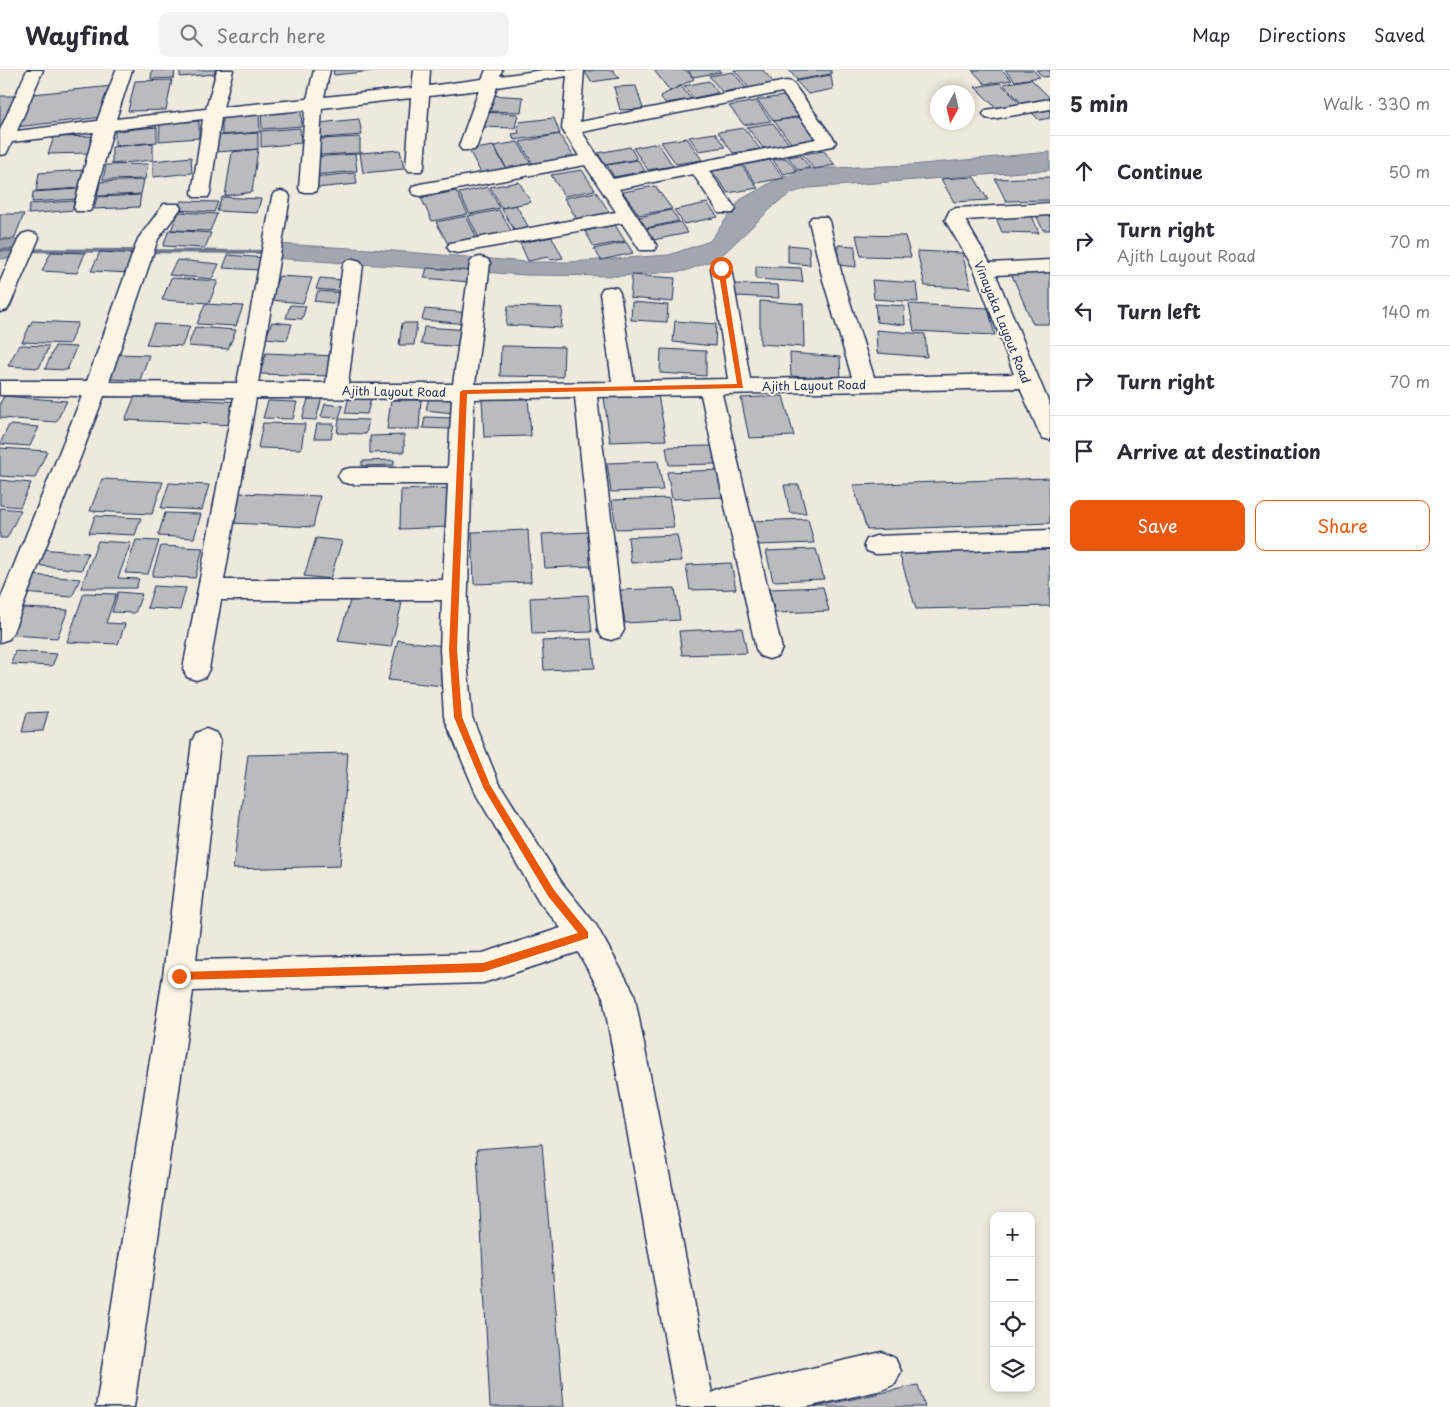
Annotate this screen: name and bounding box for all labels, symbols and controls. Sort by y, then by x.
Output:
search box [159,12,509,57]
text: Wayfind [25,17,129,53]
icon: search [177,21,205,49]
text: Search here [217,21,325,49]
text: Map [1192,21,1230,48]
text: Directions [1258,21,1346,48]
text: Saved [1374,21,1425,48]
north arrow [930,85,975,130]
text: 5 min [1070,87,1128,119]
text: Walk · 330 m [1323,91,1430,115]
icon: ahead [1070,157,1098,185]
text: Continue [1117,157,1203,185]
text: 50 m [1389,159,1430,183]
text: Turn right [1117,215,1215,243]
icon: right [1070,227,1098,255]
text: 70 m [1390,229,1430,253]
text: Ajith Layout Road [1117,243,1256,267]
route start [710,257,733,280]
street label: Vinayaka Layout Road [970,258,1036,386]
icon: left [1070,297,1098,325]
text: Turn left [1117,297,1201,325]
text: 140 m [1382,299,1430,323]
icon: right [1070,367,1098,395]
text: Turn right [1117,367,1215,395]
text: 70 m [1390,369,1430,393]
street label: Ajith Layout Road [762,375,866,395]
street label: Ajith Layout Road [342,381,446,401]
icon: arrive [1070,437,1098,465]
text: Arrive at destination [1117,437,1321,465]
button: Save [1070,500,1245,551]
button: Share [1255,500,1430,551]
route end [168,965,191,988]
map controls [990,1212,1035,1392]
button: + [990,1212,1035,1257]
button: − [990,1257,1035,1302]
button: locate [990,1302,1035,1347]
button: layers [990,1347,1035,1392]

